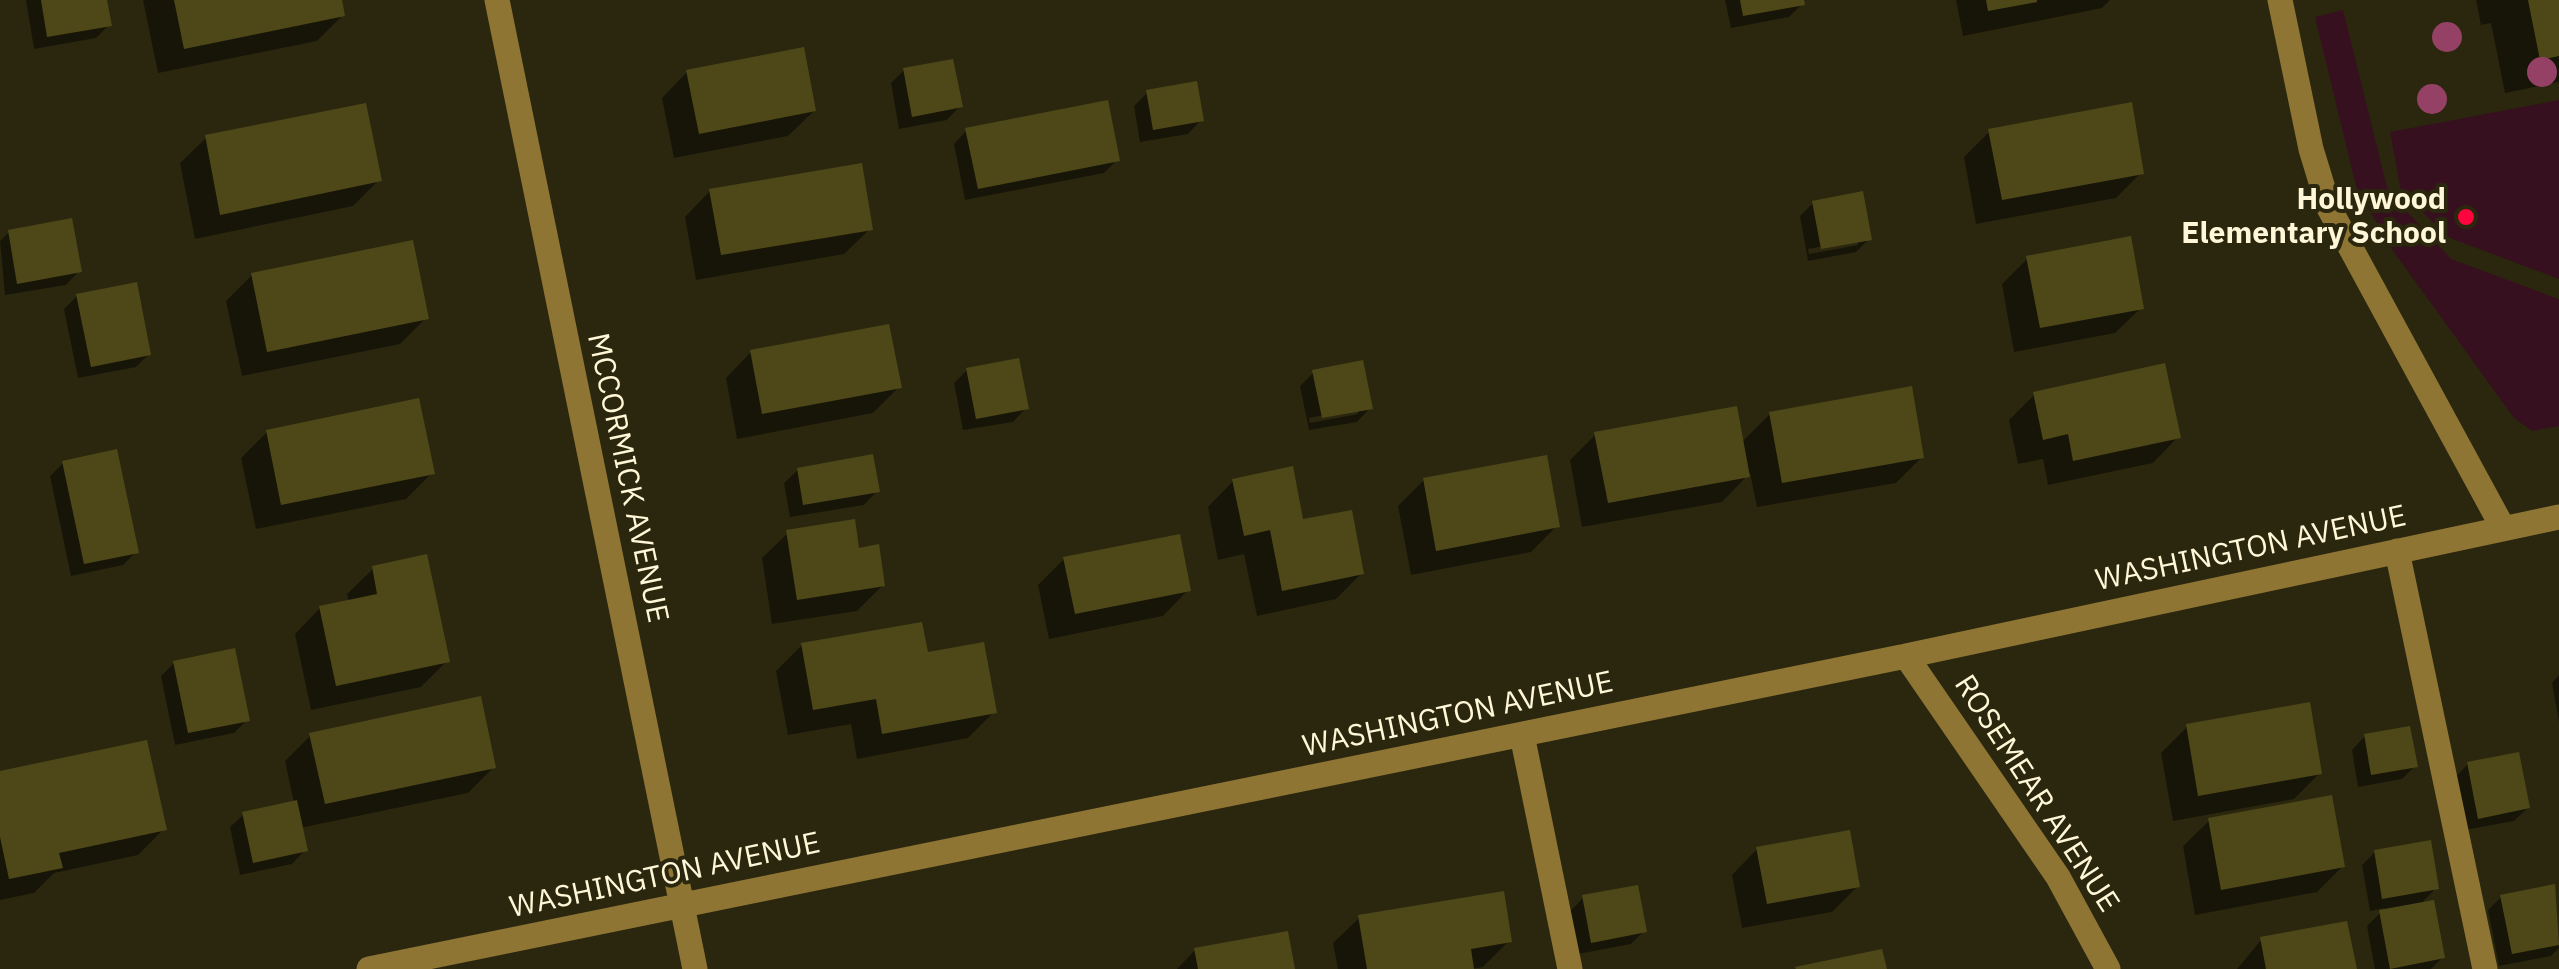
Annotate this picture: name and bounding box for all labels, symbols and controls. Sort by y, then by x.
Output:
place label: Hollywood Elementary School [2181,182,2446,252]
marker: Hollywood Elementary School [2455,206,2477,228]
street label: MCCORMICK AVENUE [579,330,675,626]
street label: WASHINGTON AVENUE [2093,499,2409,599]
street label: WASHINGTON AVENUE [1300,665,1616,765]
street label: ROSEMEAR AVENUE [1946,669,2126,919]
street label: WASHINGTON AVENUE [507,826,823,926]

